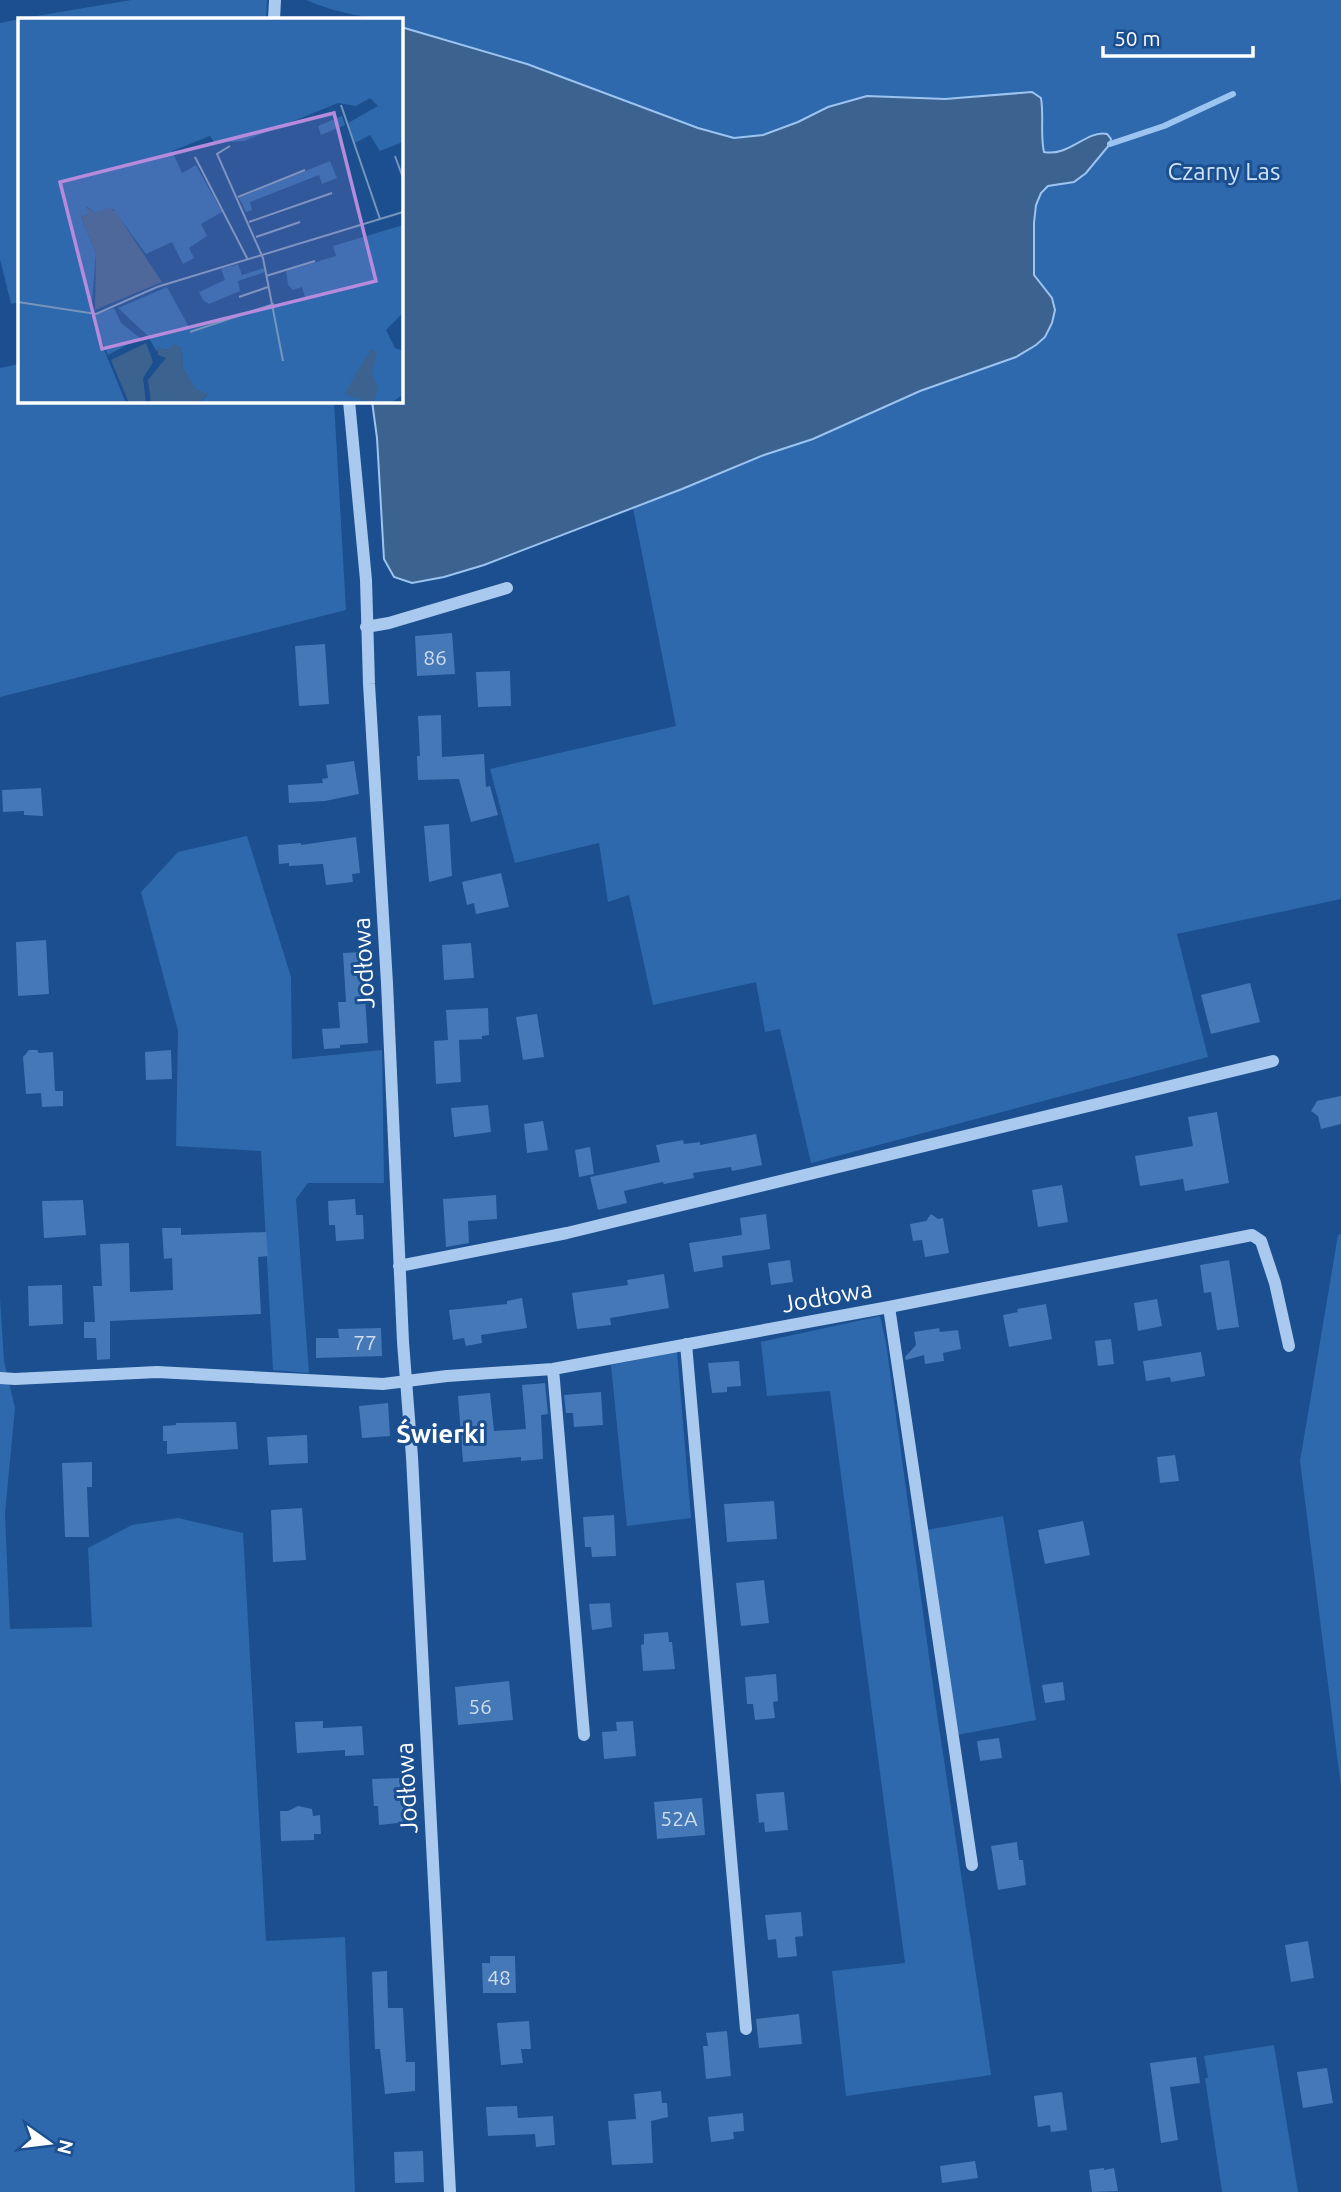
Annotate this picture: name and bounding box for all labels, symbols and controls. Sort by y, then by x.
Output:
scale bar [1103,14,1254,58]
inset map [18,18,402,402]
text: 50 m [1114,26,1161,50]
park label: Czarny Las [1168,158,1280,185]
house number: 86 [423,645,447,669]
street label: Jodłowa [348,917,379,1009]
street label: Jodłowa [780,1275,874,1318]
house number: 77 [353,1330,377,1354]
district label: Świerki [396,1418,486,1448]
house number: 56 [468,1694,492,1718]
street label: Jodłowa [391,1742,422,1834]
house number: 52A [660,1806,698,1830]
house number: 48 [487,1965,511,1989]
north arrow [14,2108,84,2178]
text: N [53,2138,78,2157]

